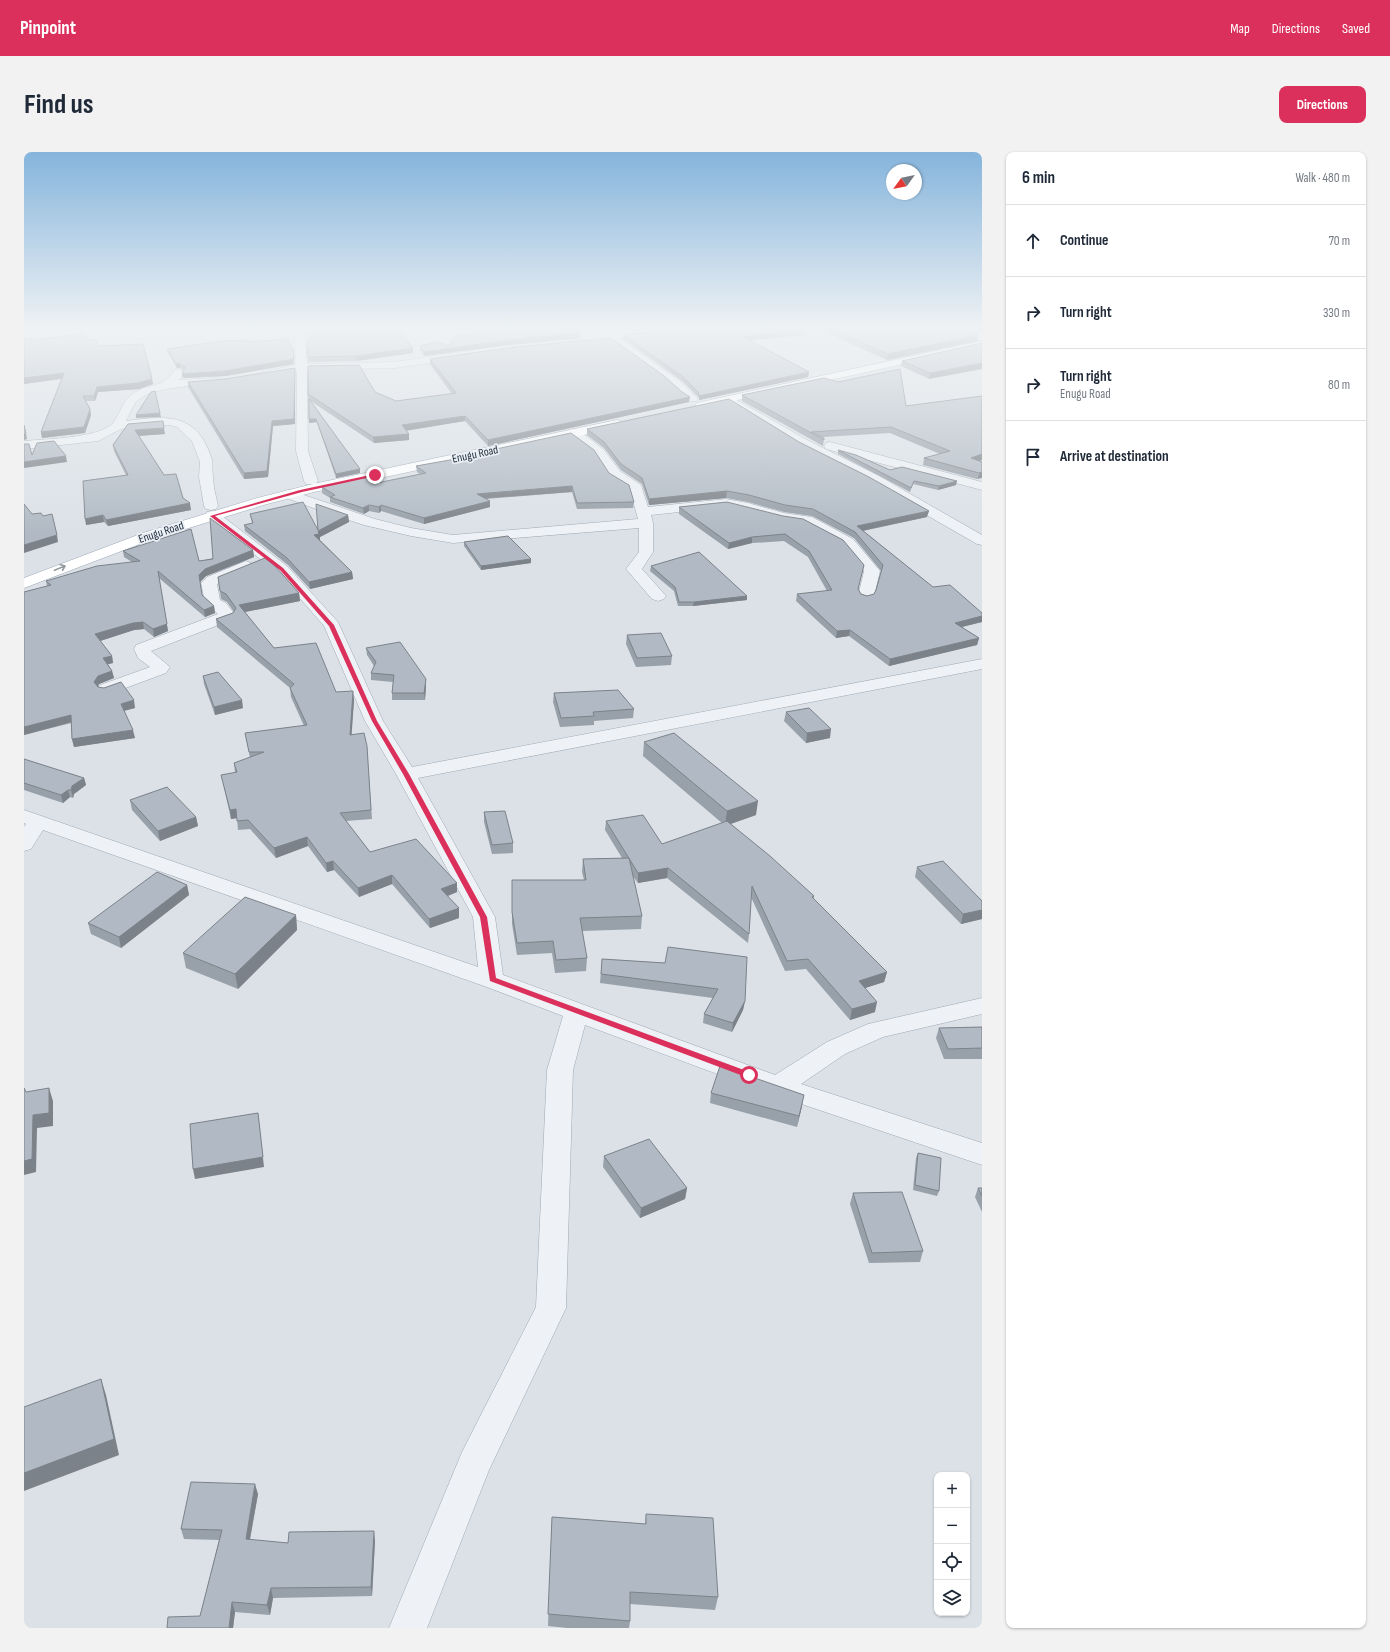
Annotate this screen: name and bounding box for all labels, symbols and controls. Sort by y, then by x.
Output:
text: Pinpoint [20,17,76,40]
text: Map [1230,20,1250,37]
text: Directions [1272,20,1320,37]
text: Saved [1342,20,1370,37]
button: Directions [1279,86,1366,123]
text: Find us [24,88,93,121]
north arrow [886,164,922,200]
text: 6 min [1022,168,1055,188]
text: Walk · 480 m [1295,170,1350,186]
icon: ahead [1022,230,1044,252]
text: Continue [1060,231,1109,250]
text: 70 m [1329,233,1350,249]
icon: right [1022,302,1044,324]
text: Turn right [1060,303,1112,322]
text: 330 m [1323,305,1350,321]
text: Turn right [1060,367,1112,386]
icon: right [1022,374,1044,396]
text: 80 m [1328,377,1350,393]
text: Enugu Road [1060,386,1111,402]
street label: Enugu Road [451,442,500,467]
icon: arrive [1022,446,1044,468]
text: Arrive at destination [1060,447,1169,466]
route end [366,466,384,484]
street label: Enugu Road [137,518,186,547]
one-way arrow [54,564,66,572]
route start [740,1066,758,1084]
map controls [934,1472,970,1616]
button: + [934,1472,970,1508]
button: − [934,1508,970,1544]
button: locate [934,1544,970,1580]
button: layers [934,1580,970,1616]

